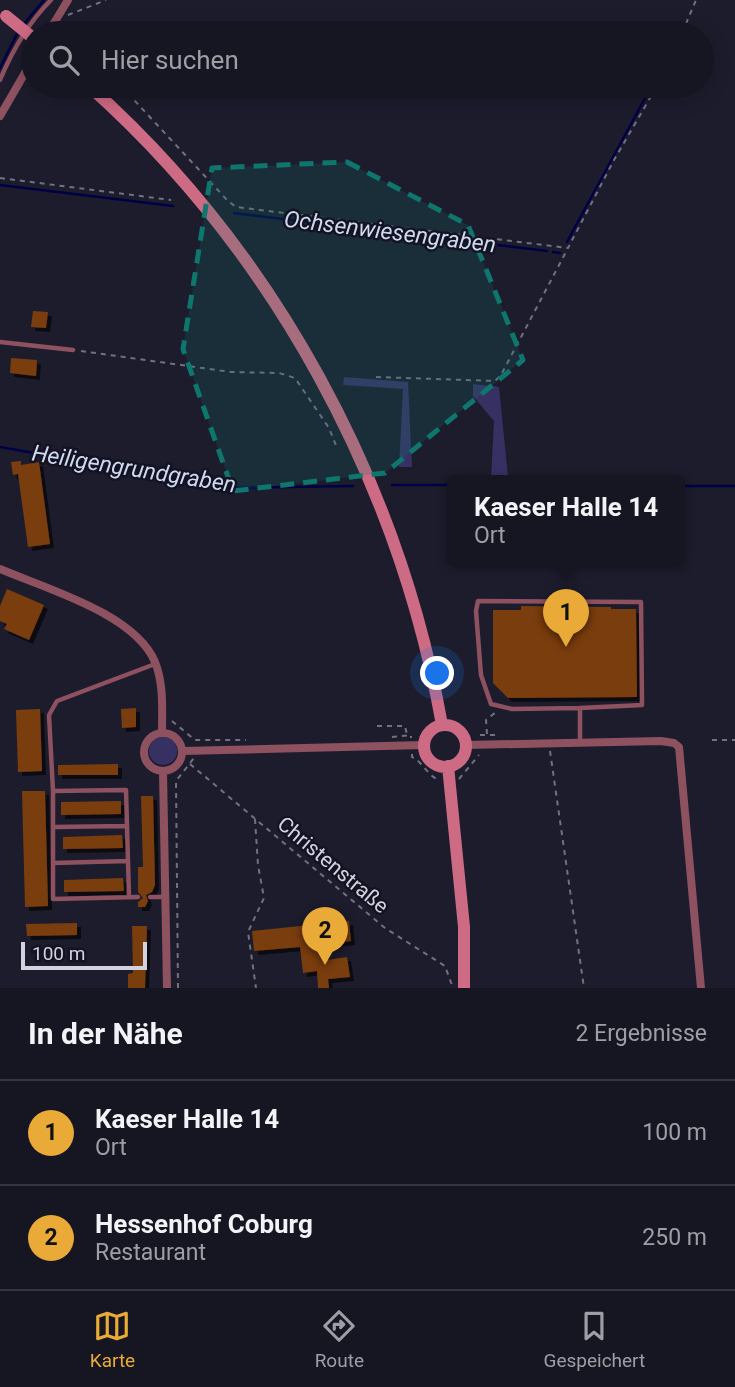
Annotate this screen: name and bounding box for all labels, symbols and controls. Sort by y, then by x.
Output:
search box [21,21,714,98]
icon: search [45,41,83,79]
text: Hier suchen [101,45,239,75]
water label: Ochsenwiesengraben [283,206,497,258]
water label: Heiligengrundgraben [30,440,238,498]
popup [447,475,685,566]
text: Kaeser Halle 14 [474,492,658,522]
text: Ort [474,522,506,549]
pin: 1 [543,589,589,647]
your location [420,656,454,690]
street label: Christenstraße [273,812,393,918]
pin: 2 [302,907,348,965]
scale bar [21,939,147,971]
text: 100 m [32,942,85,965]
text: In der Nähe [28,1016,183,1051]
text: 2 Ergebnisse [575,1020,707,1047]
text: Kaeser Halle 14 [95,1104,279,1134]
text: 1 [44,1119,58,1146]
text: 100 m [642,1119,707,1146]
text: Ort [95,1134,127,1161]
text: Hessenhof Coburg [95,1209,313,1239]
text: 2 [44,1224,58,1251]
text: 250 m [642,1224,707,1251]
text: Restaurant [95,1239,206,1266]
tab: Karte [90,1307,135,1372]
tab: Route [315,1307,364,1372]
tab: Gespeichert [543,1307,645,1372]

